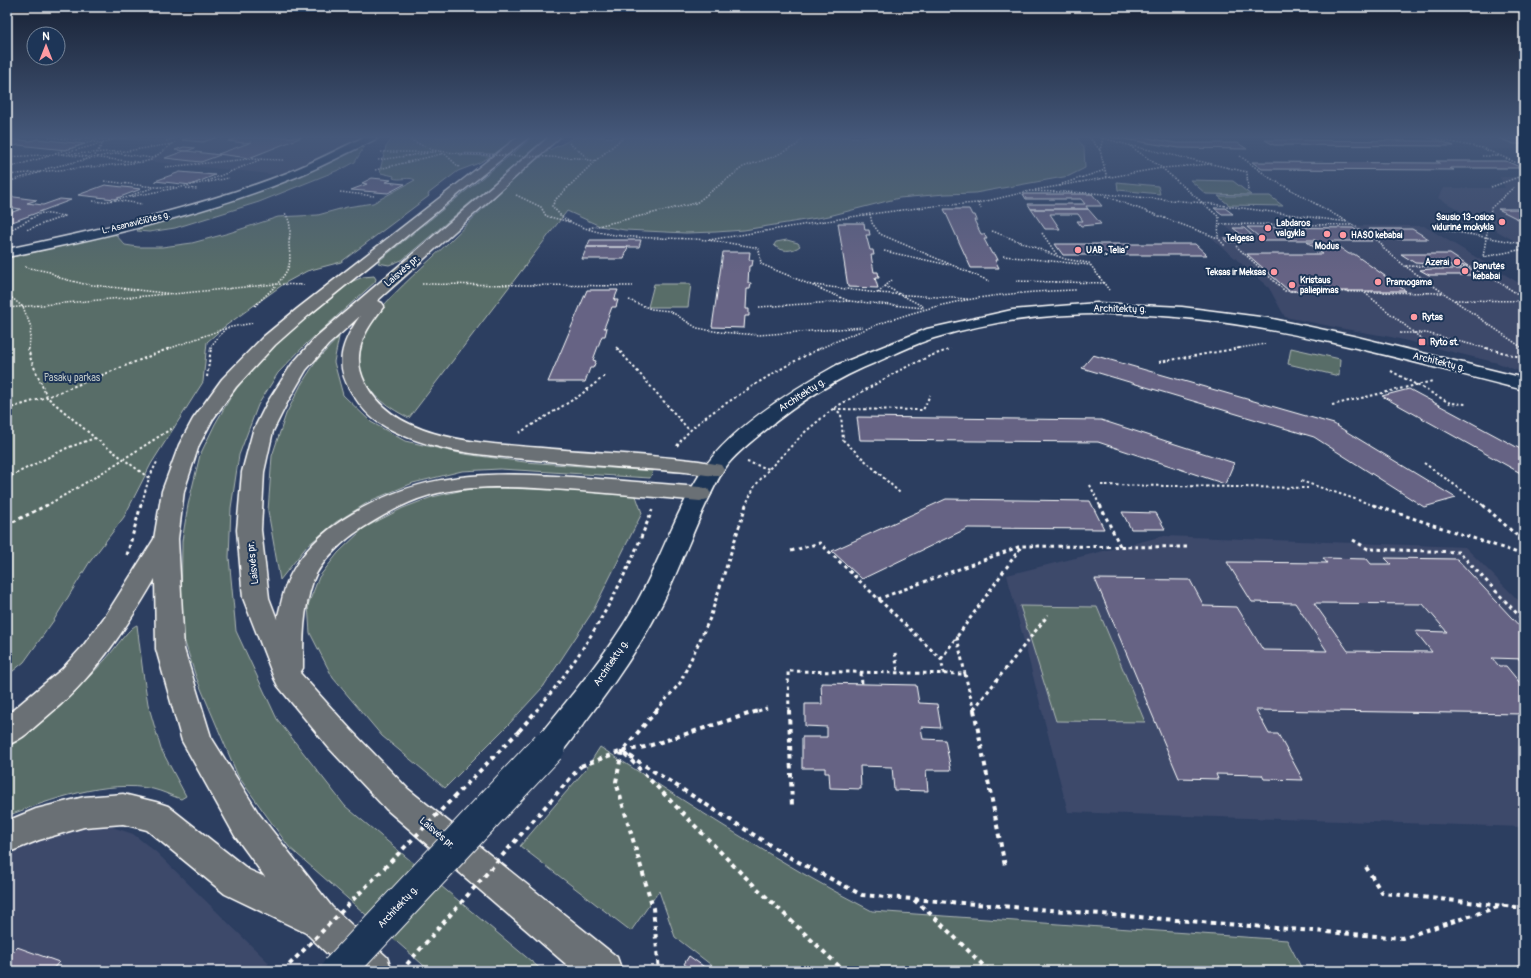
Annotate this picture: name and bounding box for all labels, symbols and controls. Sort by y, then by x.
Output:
north arrow [26,26,66,66]
text: N [42,30,50,43]
street label: L. Asanavičiūtės g. [101,209,171,237]
place label: Sausio 13-osios vidurinė mokykla [1431,212,1495,233]
marker: Sausio 13-osios vidurinė mokykla [1497,217,1507,227]
place label: Labdaros valgykla [1275,218,1311,239]
marker: Labdaros valgykla [1263,223,1273,233]
marker: Modus [1322,229,1332,239]
marker: HASO kebabai [1338,230,1348,240]
place label: HASO kebabai [1351,230,1403,241]
place label: Telgesa [1225,233,1255,244]
marker: Telgesa [1257,233,1267,243]
place label: Modus [1315,241,1340,252]
marker: UAB „Telia“ [1073,245,1083,255]
place label: UAB „Telia“ [1086,245,1129,256]
street label: Laisvės pr. [382,252,422,290]
place label: Azerai [1425,257,1449,268]
marker: Azerai [1452,257,1462,267]
place label: Danutės kebabai [1472,261,1506,282]
marker: Danutės kebabai [1460,266,1470,276]
place label: Teksas ir Meksas [1205,267,1267,278]
marker: Teksas ir Meksas [1269,267,1279,277]
place label: Kristaus paliepimas [1300,275,1339,296]
marker: Pramogama [1373,277,1383,287]
place label: Pramogama [1386,277,1433,288]
marker: Kristaus paliepimas [1287,280,1297,290]
street label: Architektų g. [1093,303,1147,315]
marker: Rytas [1409,312,1419,322]
place label: Rytas [1422,312,1444,323]
marker: Ryto st. [1417,337,1427,347]
place label: Ryto st. [1430,337,1459,348]
street label: Architektų g. [1412,350,1466,374]
park label: Pasakų parkas [44,372,101,384]
street label: Architektų g. [776,375,828,415]
street label: Laisvės pr. [245,541,261,585]
street label: Architektų g. [591,637,631,689]
street label: Laisvės pr. [417,815,457,851]
street label: Architektų g. [375,883,421,931]

